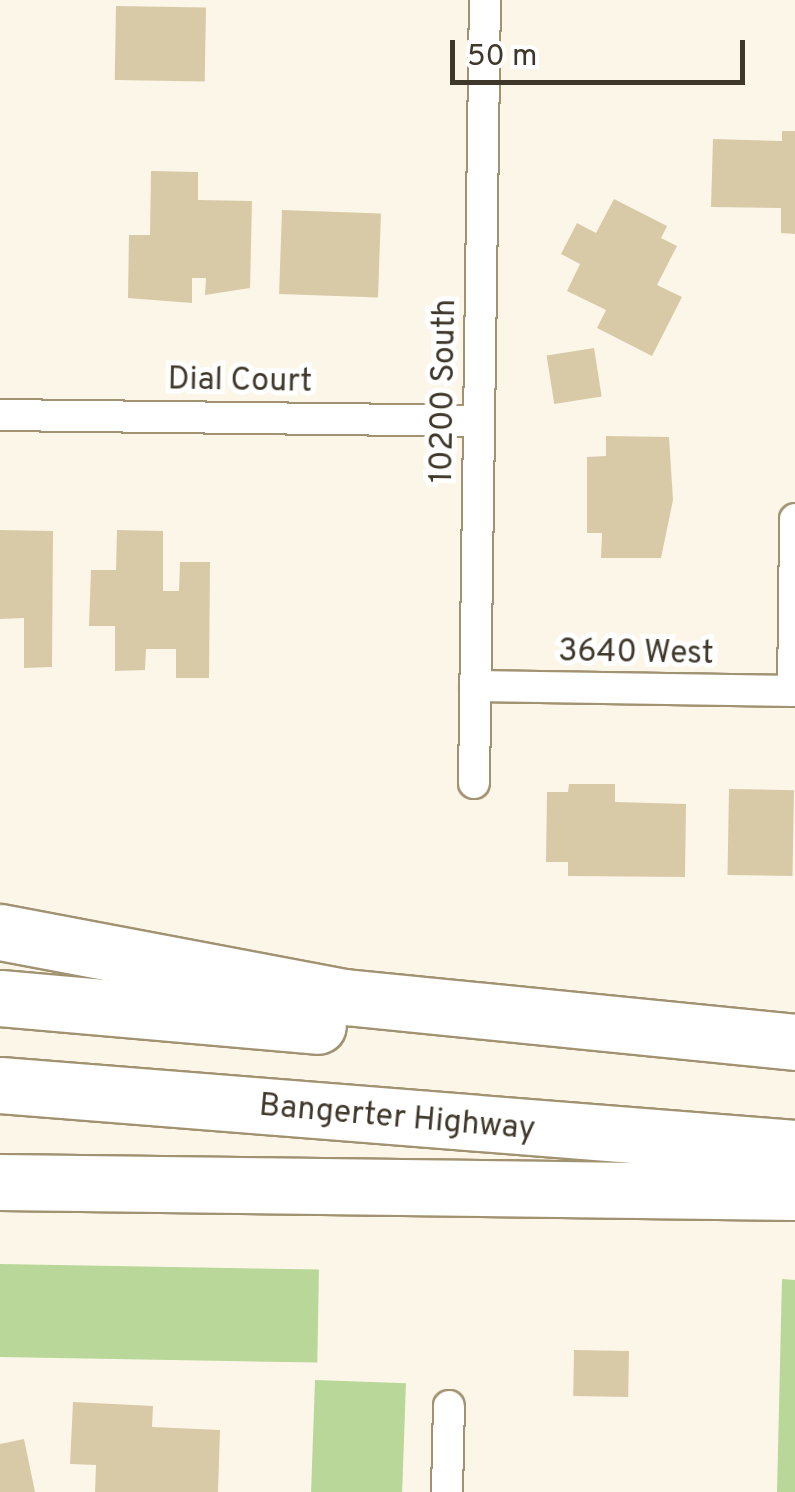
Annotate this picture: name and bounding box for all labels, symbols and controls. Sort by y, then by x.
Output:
scale bar [455,20,750,82]
text: 50 m [467,39,537,76]
street label: 10200 South [424,299,466,483]
street label: Dial Court [167,362,313,402]
street label: 3640 West [558,633,714,675]
street label: Bangerter Highway [257,1088,537,1150]

